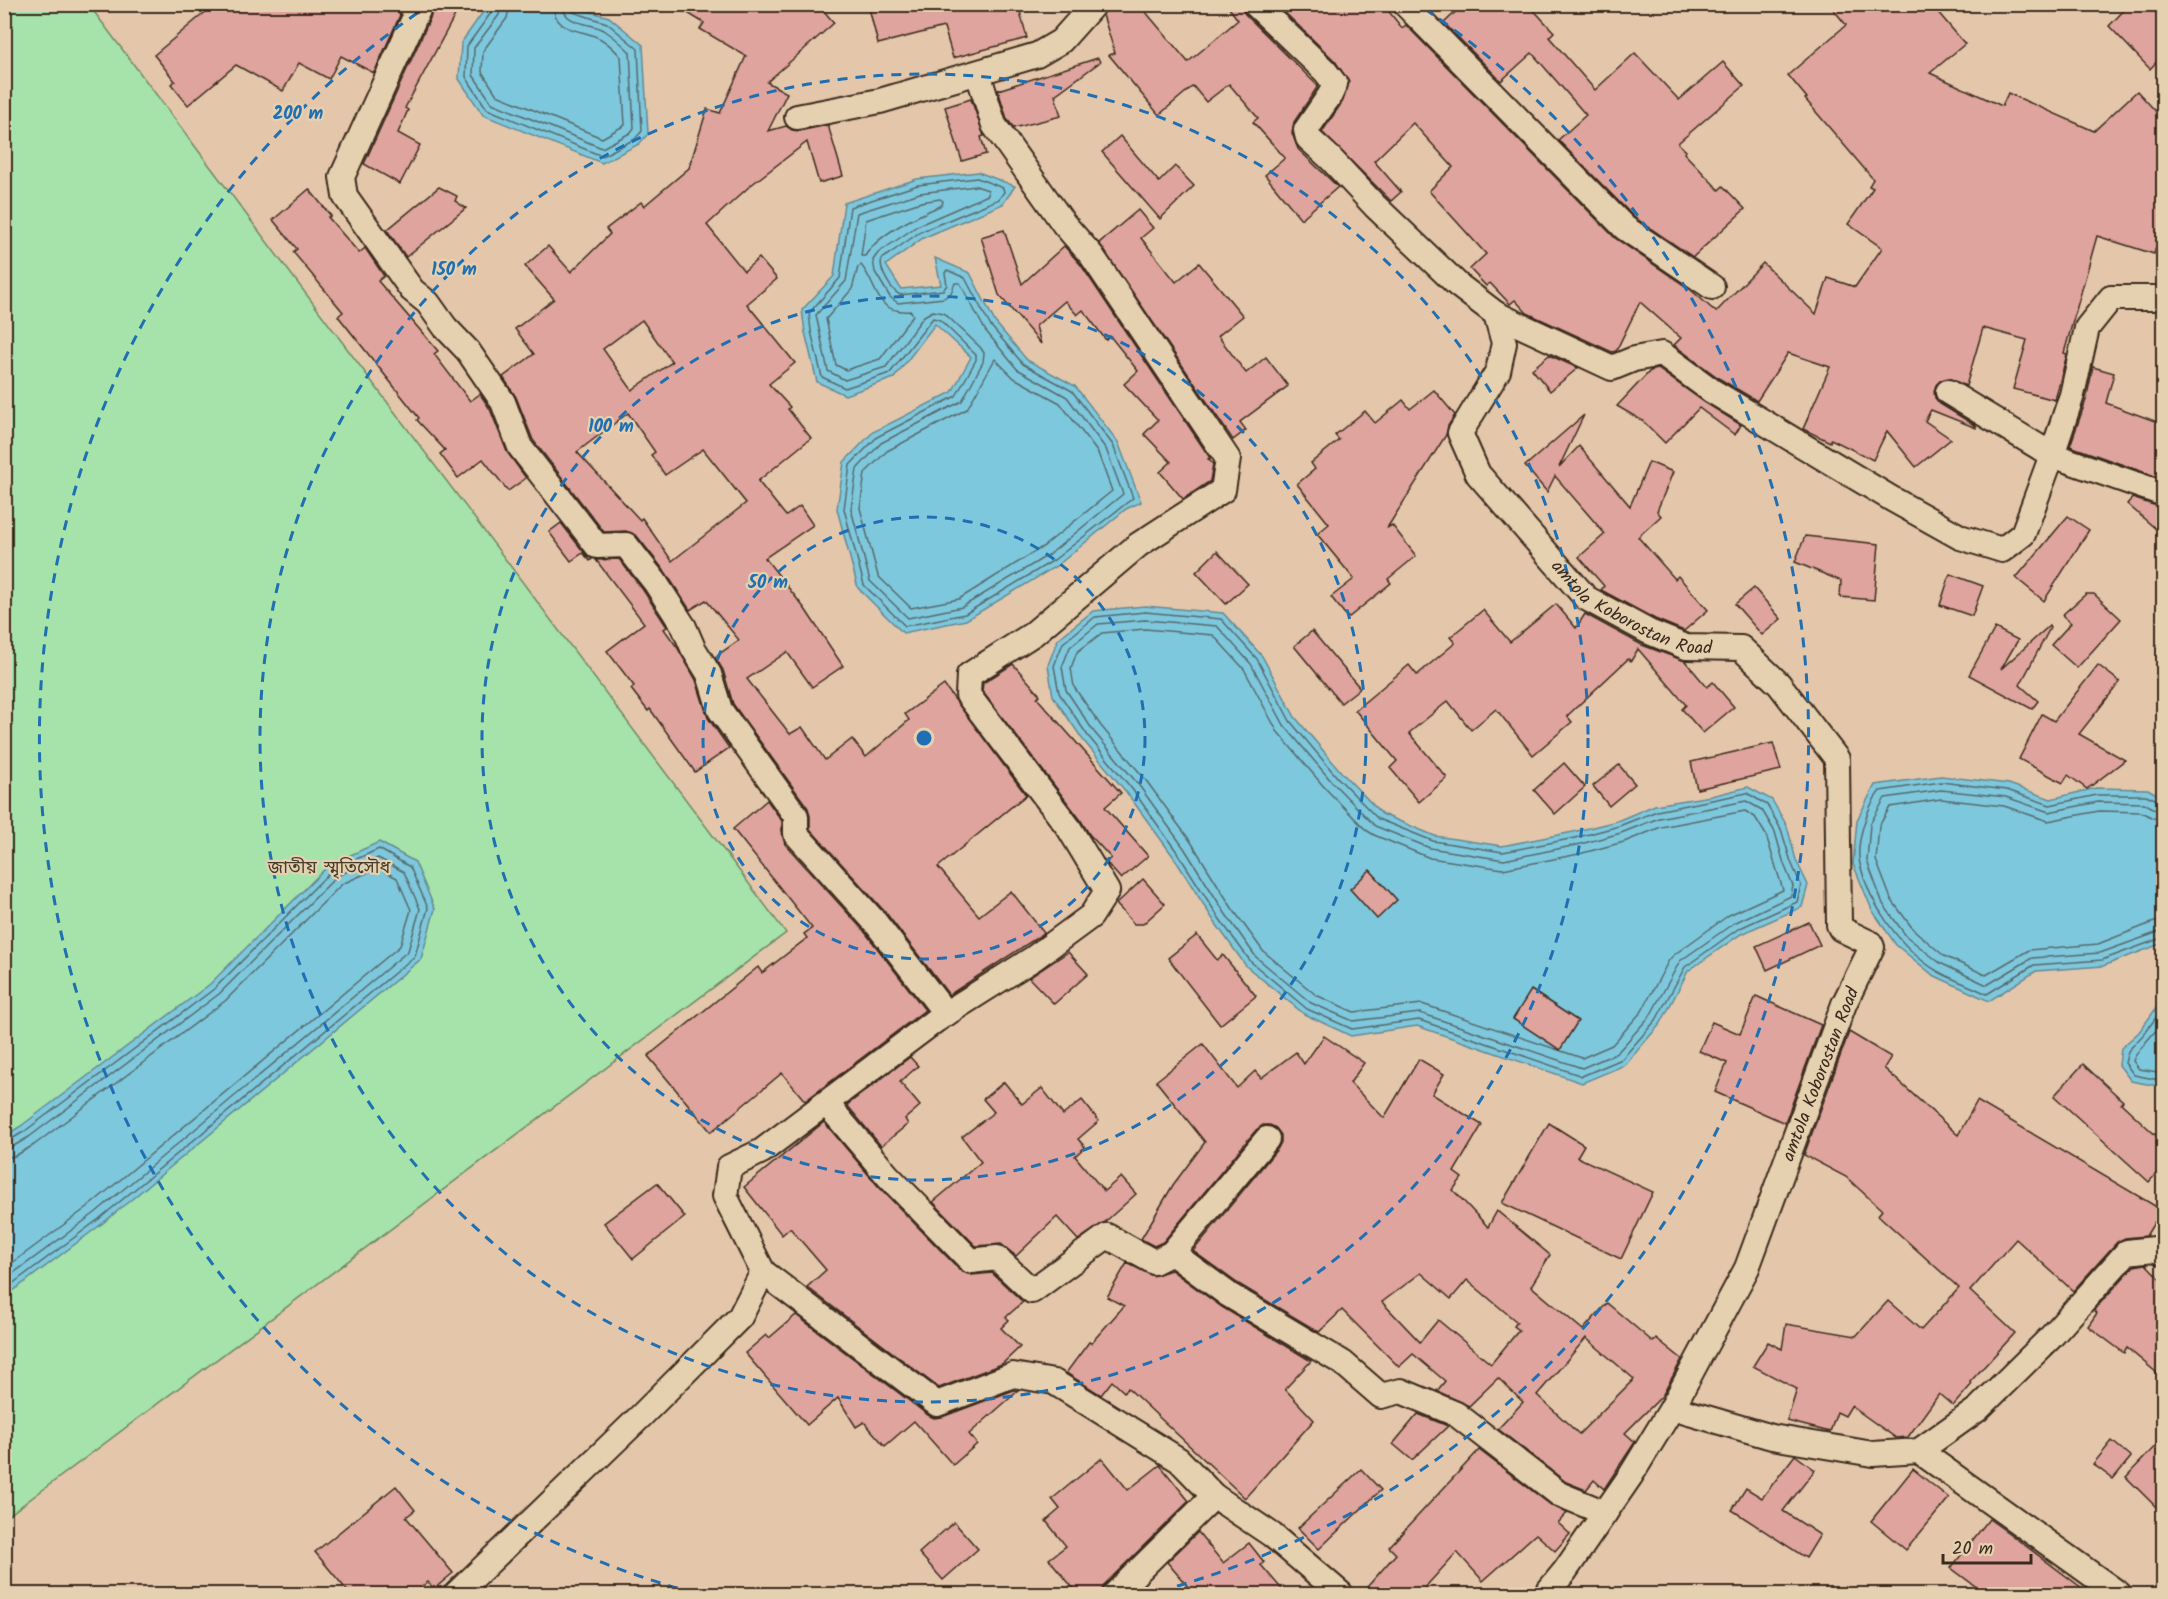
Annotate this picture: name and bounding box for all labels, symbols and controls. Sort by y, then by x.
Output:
text: 200 m [273,100,324,129]
text: 150 m [431,256,477,285]
text: 100 m [588,413,634,442]
street label: amtola Koborostan Road [1543,554,1713,663]
text: 50 m [747,569,788,598]
centre of rings [914,728,934,748]
park label: জাতীয় স্মৃতিসৌধ [267,854,391,883]
street label: amtola Koborostan Road [1775,982,1868,1166]
scale bar [1943,1527,2032,1565]
text: 20 m [1952,1535,1993,1564]

